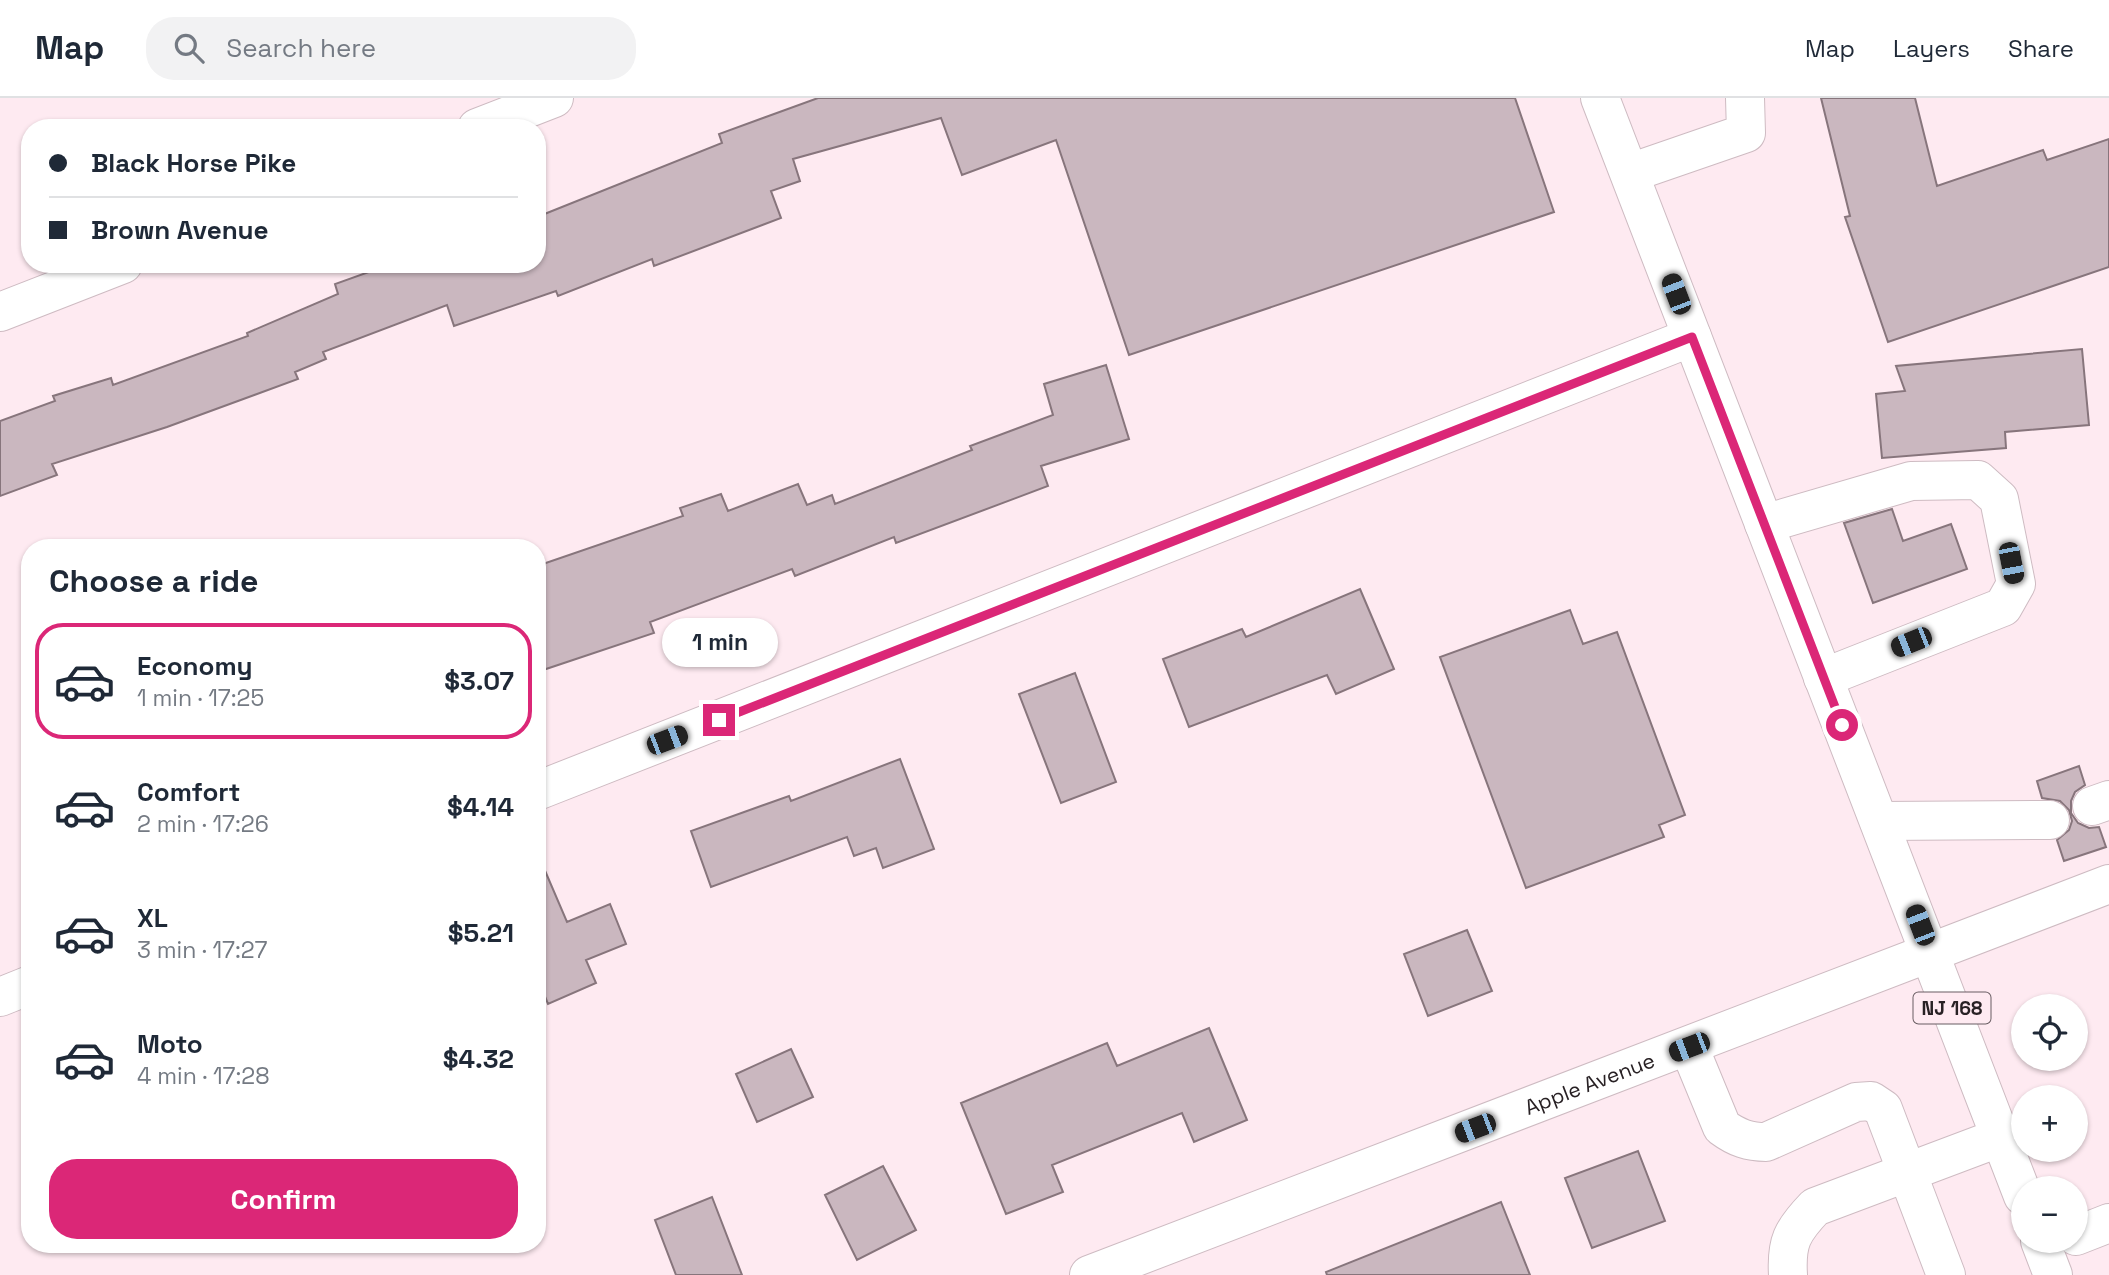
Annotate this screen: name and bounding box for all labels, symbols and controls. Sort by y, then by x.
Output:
search box [146,17,636,80]
text: Map [35,27,104,69]
icon: search [170,29,208,67]
text: Search here [226,31,376,65]
text: Map [1805,33,1855,64]
text: Layers [1893,33,1970,64]
text: Share [2008,33,2074,64]
text: Black Horse Pike [91,146,296,180]
text: Brown Avenue [91,213,269,247]
car [1659,271,1694,317]
car [1997,540,2026,586]
text: Choose a ride [49,561,259,601]
callout: 1 min [661,618,777,668]
car [1888,624,1935,660]
text: 1 min [692,627,748,657]
text: Economy [137,649,253,683]
icon: car [53,650,116,713]
text: $3.07 [444,664,514,698]
text: 1 min · 17:25 [137,683,264,713]
route end [703,704,735,736]
route start [1826,709,1858,741]
car [644,723,691,757]
text: Comfort [137,775,240,809]
icon: car [53,776,116,839]
text: $4.14 [447,790,514,824]
text: 2 min · 17:26 [137,809,269,839]
text: XL [137,901,168,935]
icon: car [53,902,116,965]
car [1903,902,1938,948]
text: $5.21 [448,916,514,950]
text: 3 min · 17:27 [137,935,268,965]
road number: NJ 168 [1913,992,1990,1024]
map controls [2011,994,2088,1253]
button: locate [2011,994,2088,1071]
text: Moto [137,1027,203,1061]
icon: car [53,1028,116,1091]
car [1666,1030,1713,1064]
text: $4.32 [443,1042,514,1076]
street label: Apple Avenue [1521,1046,1658,1120]
text: 4 min · 17:28 [137,1061,270,1091]
button: + [2011,1085,2088,1162]
car [1452,1111,1499,1145]
button: Confirm [49,1159,518,1239]
button: − [2011,1176,2088,1253]

